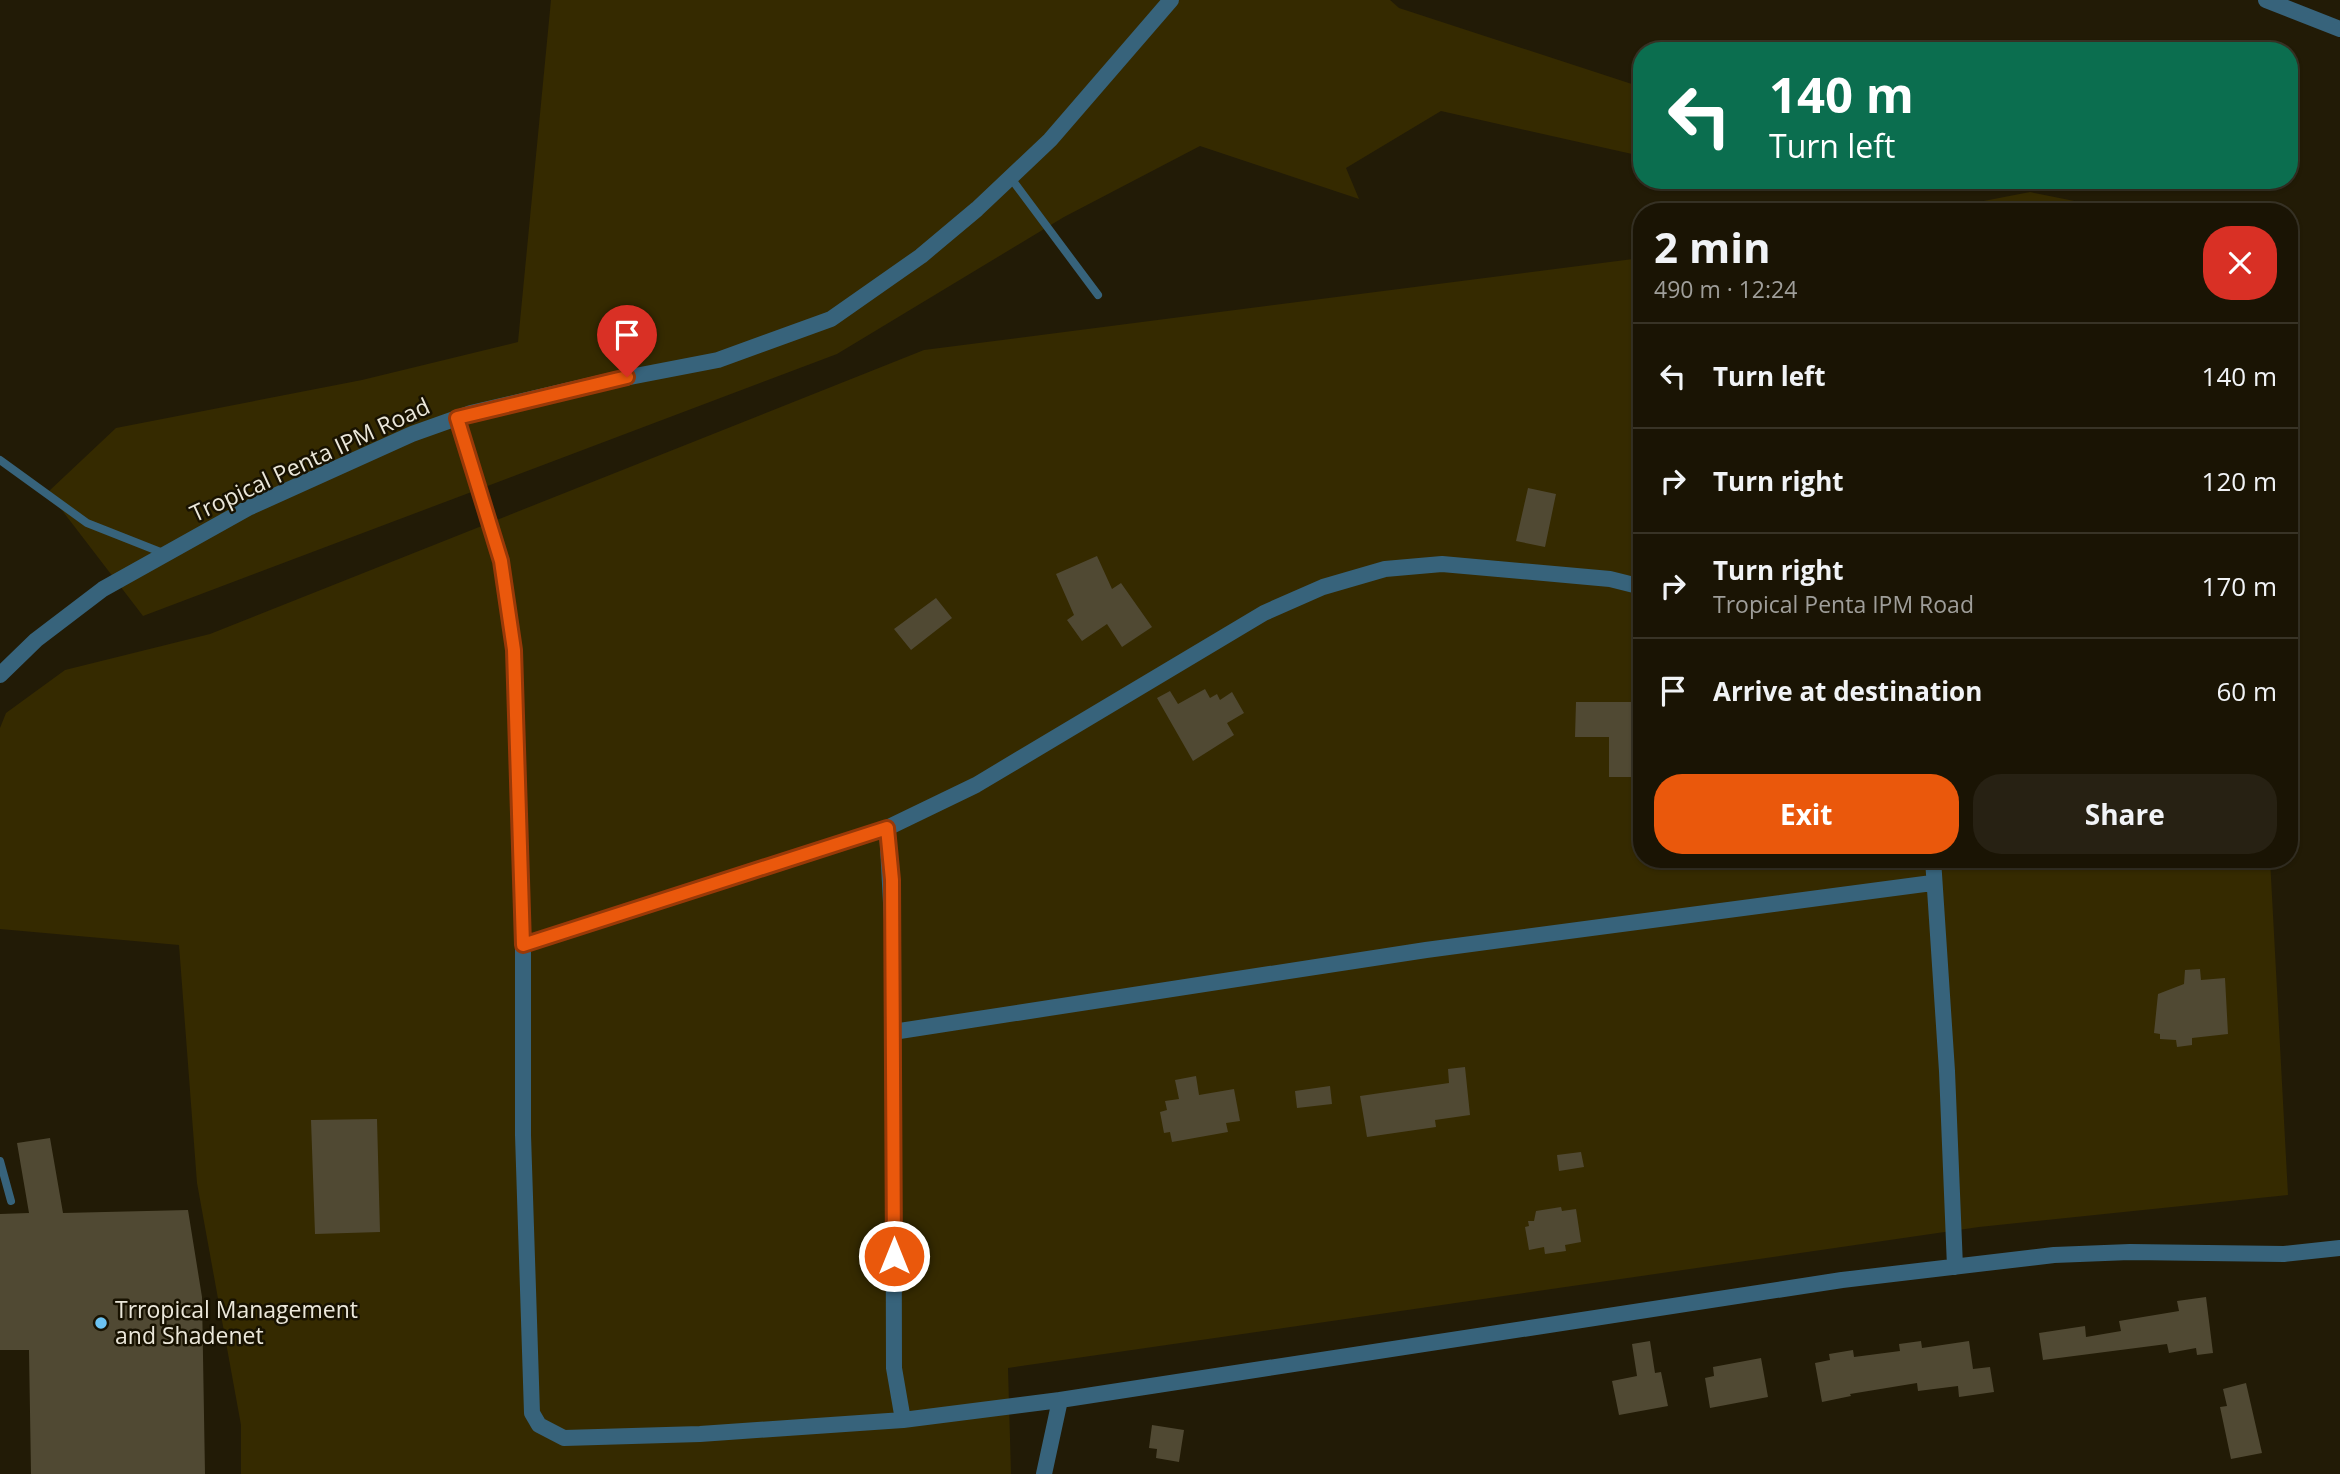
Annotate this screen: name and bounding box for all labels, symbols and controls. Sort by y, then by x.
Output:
text: 140 m [1769,61,1914,127]
icon: left [1654,70,1745,161]
text: Turn left [1769,124,1895,167]
text: 2 min [1654,218,1771,275]
button: close [2203,226,2277,300]
text: 490 m · 12:24 [1654,273,1797,305]
pin [597,305,657,377]
icon: arrive [608,316,646,354]
icon: left [1654,357,1692,395]
text: Turn left [1713,358,1825,394]
text: 140 m [2202,358,2277,394]
street label: Tropical Penta IPM Road [185,389,435,529]
icon: right [1654,462,1692,500]
text: Turn right [1713,463,1844,499]
text: 120 m [2202,463,2277,499]
text: Turn right [1713,552,1844,588]
icon: right [1654,567,1692,605]
text: 170 m [2202,568,2277,604]
text: Tropical Penta IPM Road [1713,588,1974,620]
icon: arrive [1654,672,1692,710]
text: Arrive at destination [1713,673,1982,709]
text: 60 m [2216,673,2277,709]
button: Exit [1654,774,1959,854]
button: Share [1973,774,2277,854]
position arrow [857,1219,931,1293]
place label: Trropical Management and Shadenet [115,1293,358,1351]
marker: Trropical Management and Shadenet [93,1315,109,1331]

